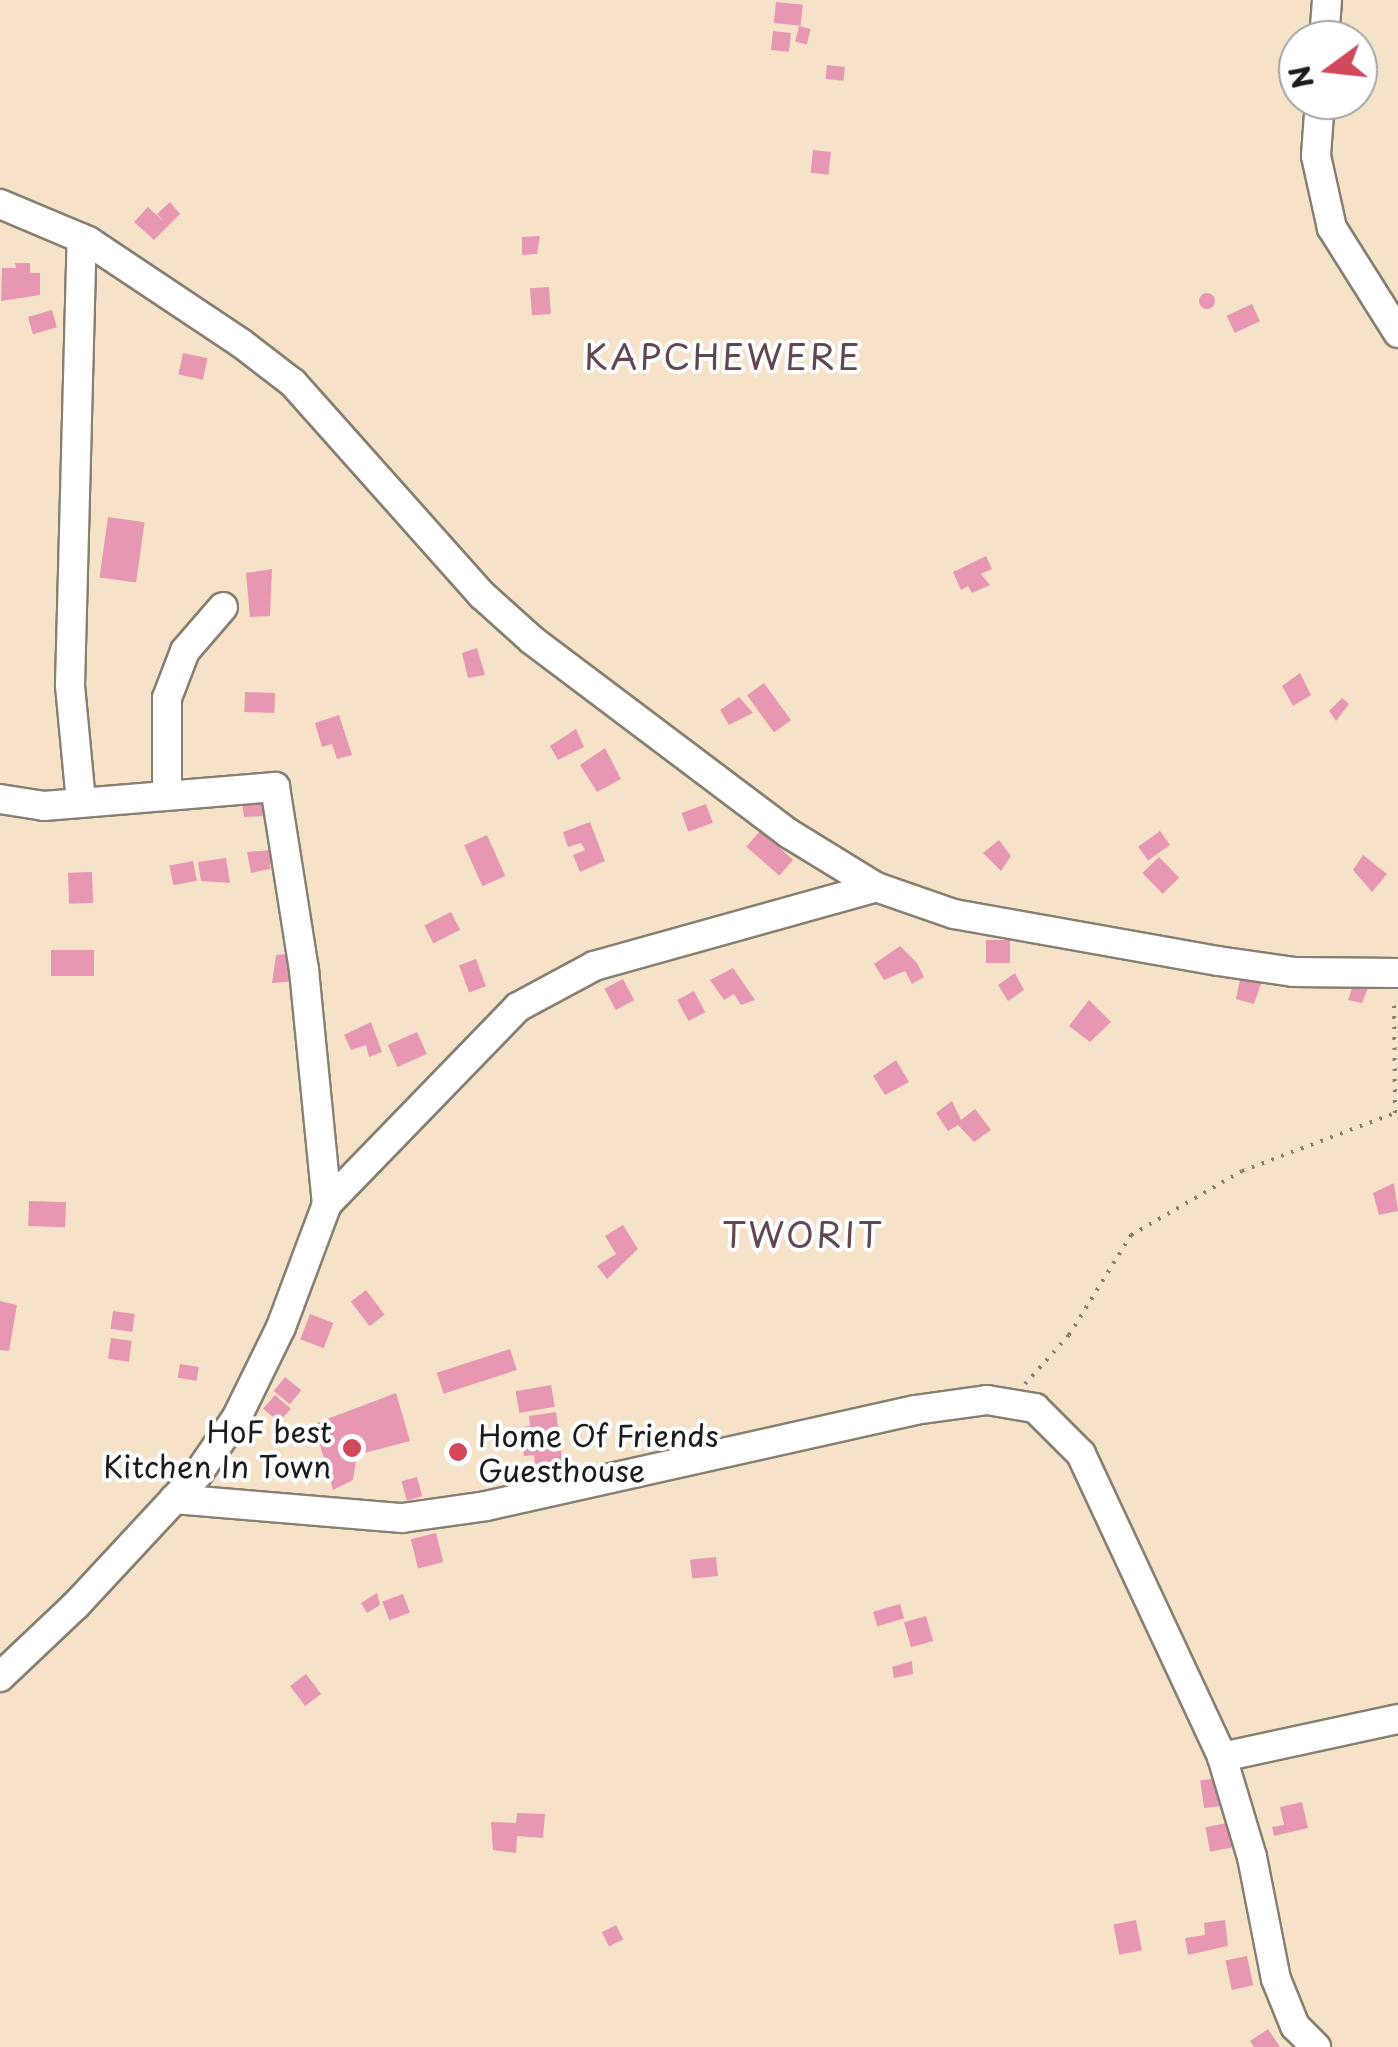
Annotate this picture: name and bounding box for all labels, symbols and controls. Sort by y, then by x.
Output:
north arrow [1278,20,1378,120]
text: N [1277,61,1324,94]
district label: KAPCHEWERE [583,335,863,377]
district label: TWORIT [723,1213,883,1255]
place label: HoF best Kitchen In Town [106,1413,332,1484]
place label: Home Of Friends Guesthouse [478,1417,720,1488]
marker: HoF best Kitchen In Town [341,1437,363,1459]
marker: Home Of Friends Guesthouse [447,1441,469,1463]

